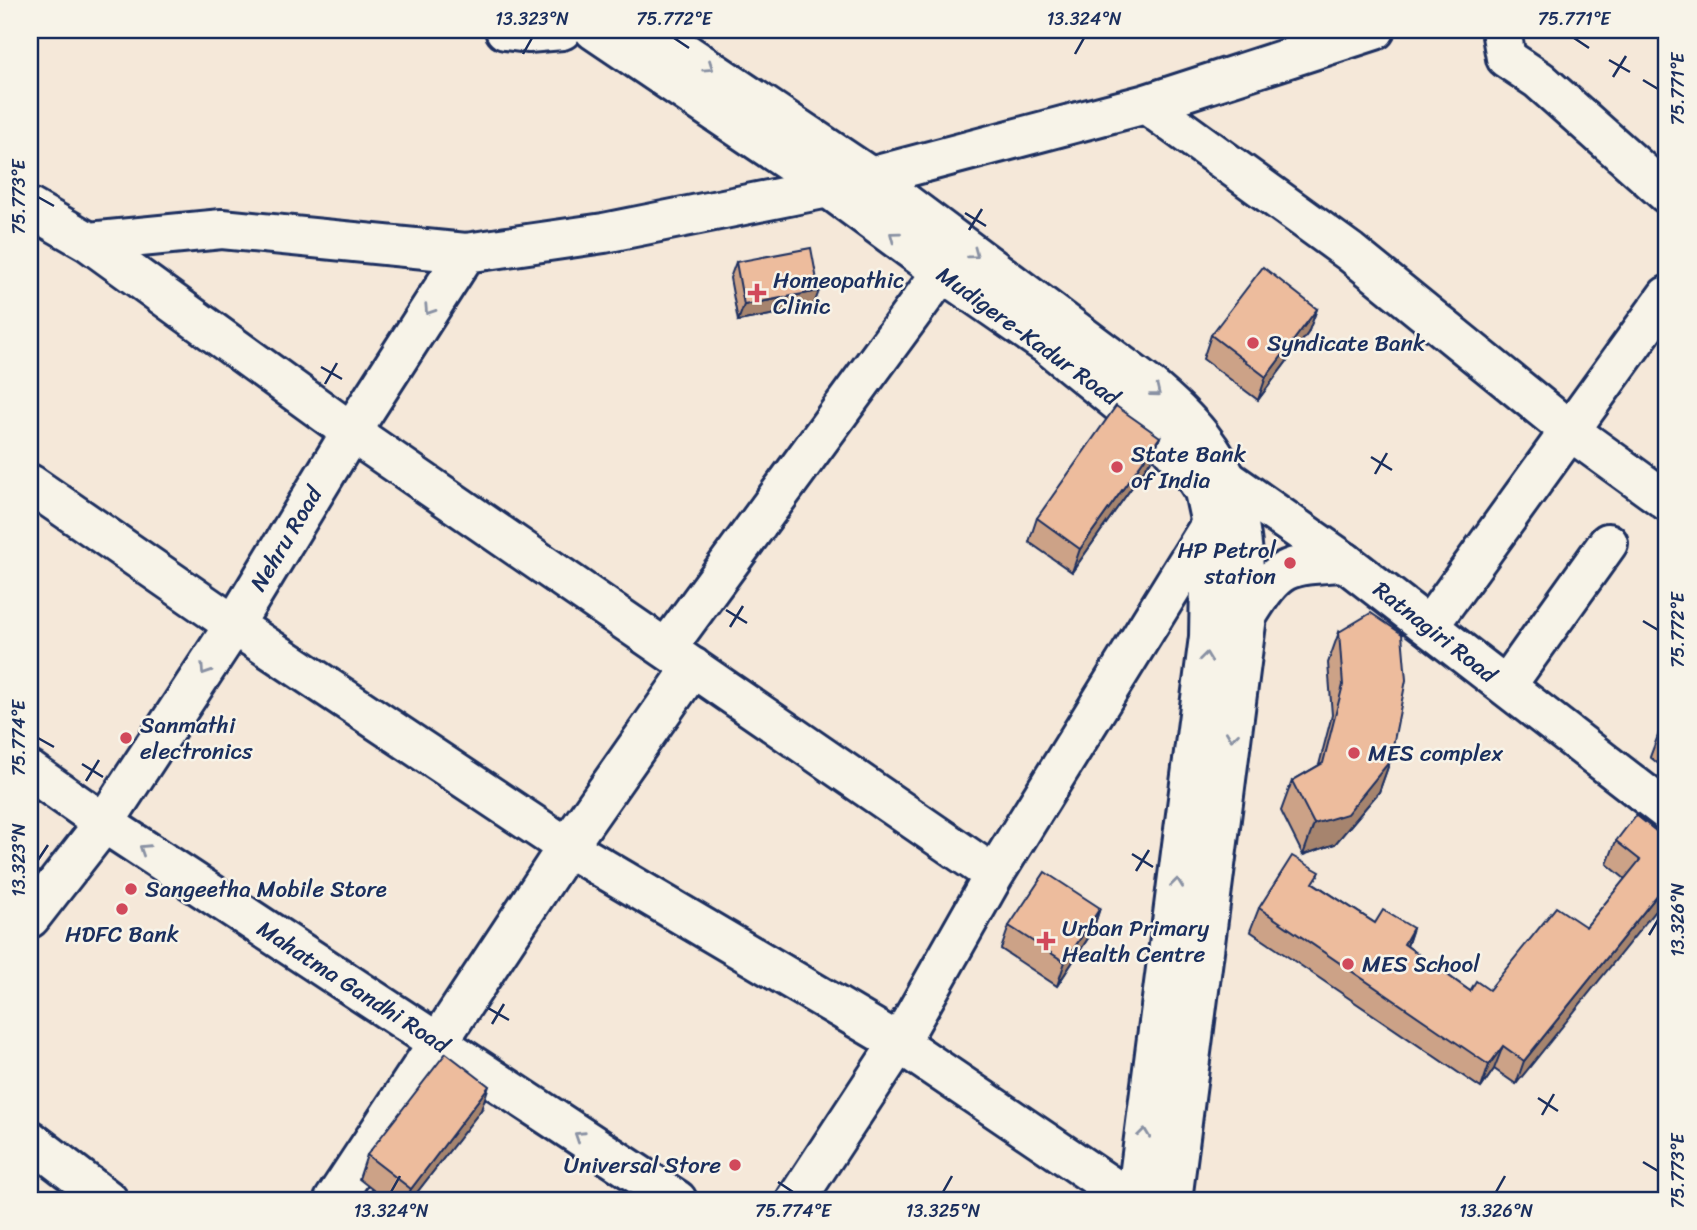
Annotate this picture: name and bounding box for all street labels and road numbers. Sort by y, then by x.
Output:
street label: Mudigere-Kadur Road [927,255,1130,418]
street label: Nehru Road [238,477,335,600]
street label: Ratnagiri Road [1364,570,1508,695]
street label: Mahatma Gandhi Road [248,909,459,1066]

